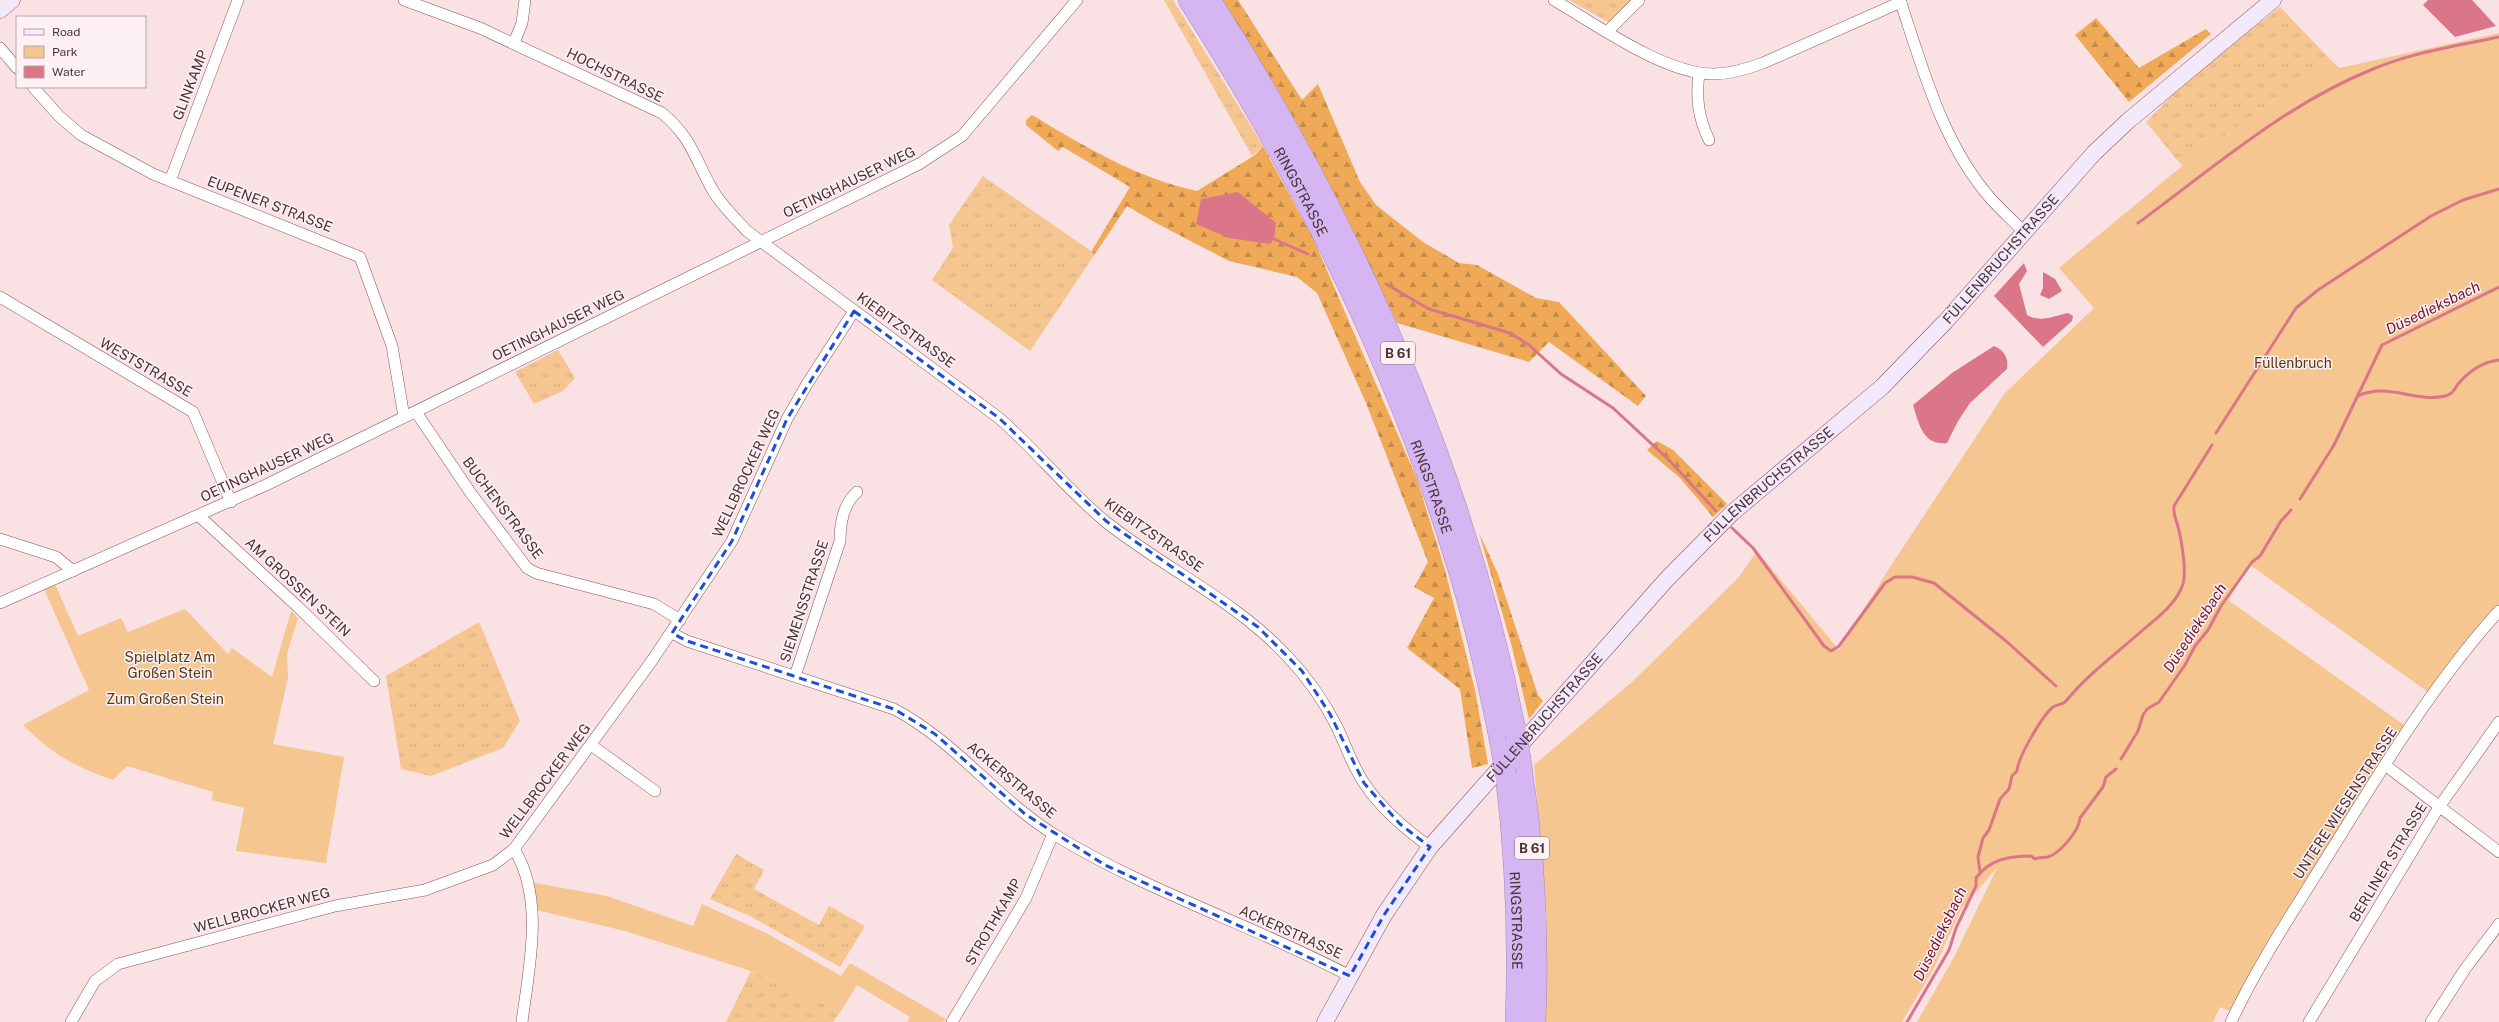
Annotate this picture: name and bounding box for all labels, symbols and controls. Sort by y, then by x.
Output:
legend [16,16,146,88]
text: Road [52,25,80,39]
text: Park [52,45,78,59]
street label: HOCHSTRASSE [564,45,666,105]
street label: GLINKAMP [169,48,211,122]
text: Water [52,65,86,79]
street label: OETINGHAUSER WEG [780,143,918,221]
street label: RINGSTRASSE [1271,144,1331,239]
street label: EUPENER STRASSE [205,173,335,235]
street label: FÜLLENBRUCHSTRASSE [1939,191,2062,327]
water label: Düsedieksbach [2383,277,2483,338]
street label: OETINGHAUSER WEG [489,286,627,364]
street label: KIEBITZSTRASSE [854,289,958,371]
street label: WESTSTRASSE [97,334,195,400]
road number: B 61 [1381,342,1415,364]
park label: Füllenbruch [2254,355,2332,371]
street label: WELLBROCKER WEG [709,406,783,540]
street label: FÜLLENBRUCHSTRASSE [1700,423,1836,545]
street label: OETINGHAUSER WEG [198,429,336,505]
street label: RINGSTRASSE [1407,438,1455,536]
street label: BUCHENSTRASSE [460,454,546,562]
street label: KIEBITZSTRASSE [1101,495,1207,575]
street label: AM GROSSEN STEIN [242,534,354,640]
street label: SIEMENSSTRASSE [777,538,831,664]
water label: Düsedieksbach [2160,580,2230,675]
park label: Spielplatz Am Großen Stein [125,649,215,681]
street label: FÜLLENBRUCHSTRASSE [1483,650,1606,785]
park label: Zum Großen Stein [106,691,224,707]
street label: WELLBROCKER WEG [496,720,594,842]
street label: UNTERE WIESENSTRASSE [2290,724,2400,882]
street label: ACKERSTRASSE [964,738,1060,822]
street label: BERLINER STRASSE [2346,800,2430,924]
road number: B 61 [1515,837,1549,859]
street label: RINGSTRASSE [1507,871,1525,970]
street label: STROTHKAMP [962,876,1024,968]
street label: WELLBROCKER WEG [192,884,332,936]
water label: Düsedieksbach [1909,884,1970,984]
street label: ACKERSTRASSE [1237,902,1345,962]

